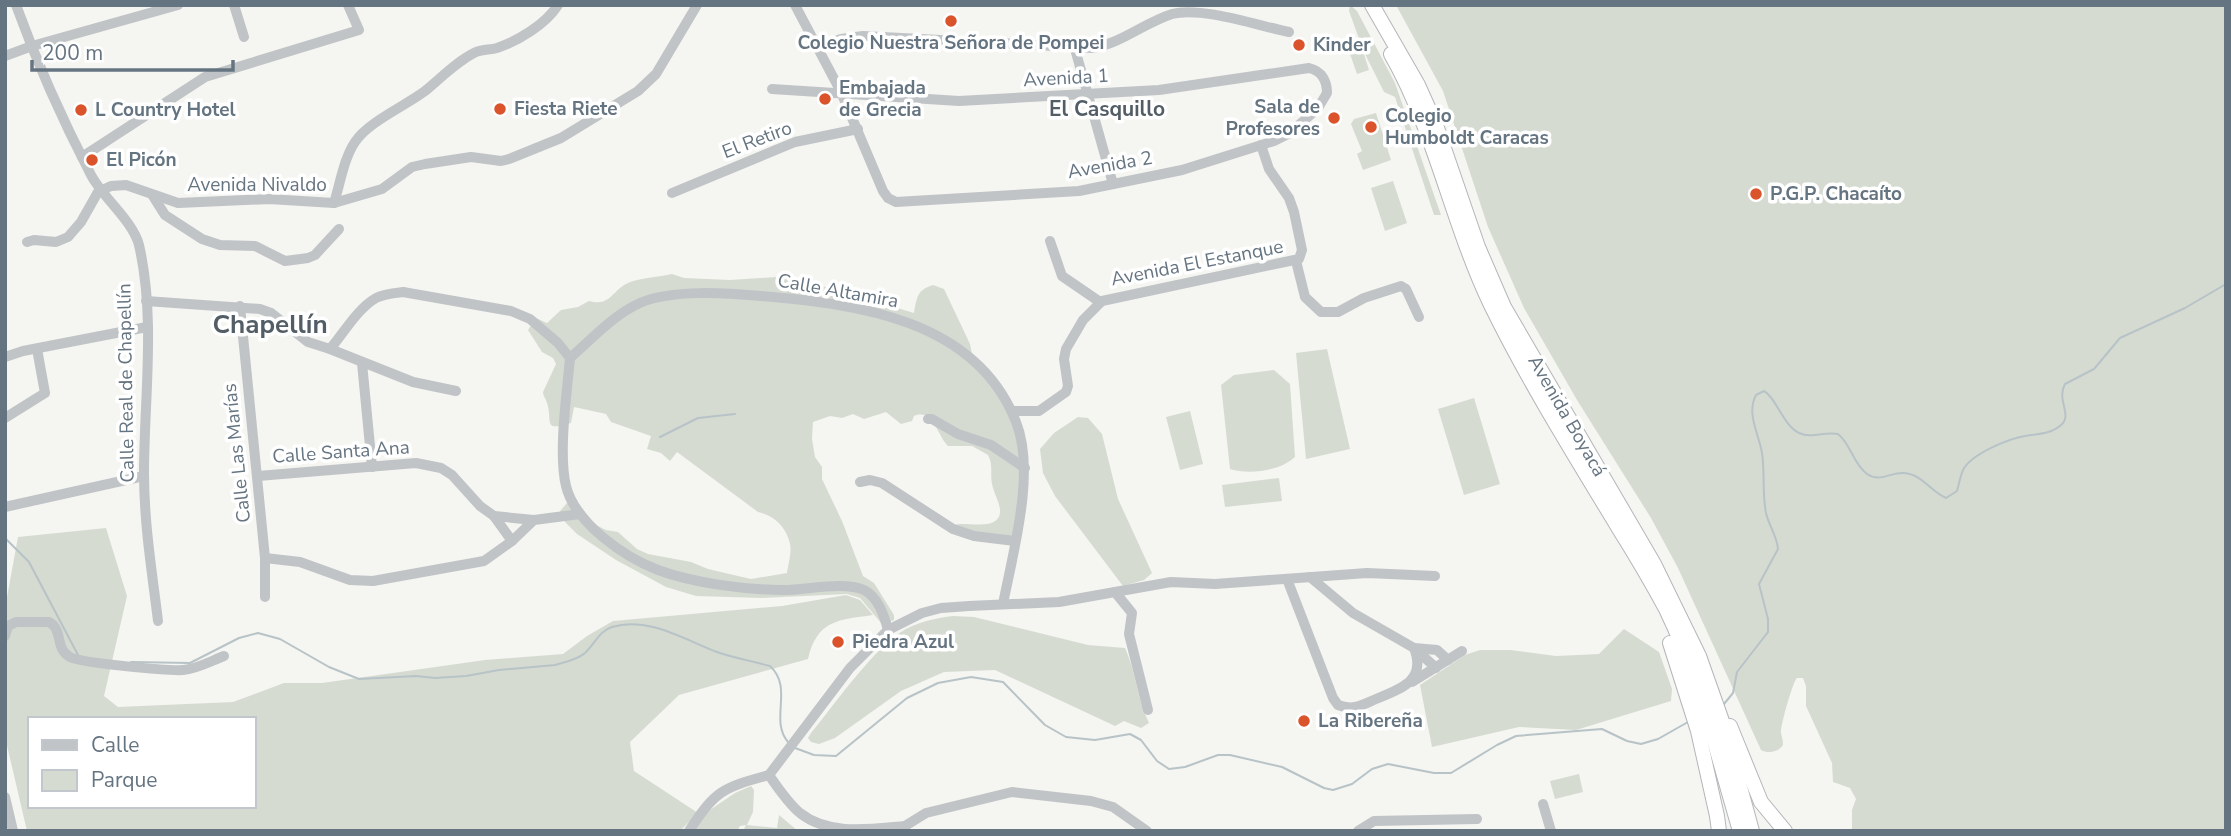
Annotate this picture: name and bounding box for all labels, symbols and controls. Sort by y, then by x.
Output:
marker: Colegio Nuestra Señora de Pompei [943,13,959,29]
scale bar [32,28,233,72]
place label: Colegio Nuestra Señora de Pompei [798,30,1104,56]
place label: Kinder [1313,32,1371,58]
marker: Kinder [1291,37,1307,53]
text: 200 m [42,39,103,67]
street label: Avenida 1 [1023,63,1109,93]
place label: Embajada de Grecia [839,75,926,123]
marker: Embajada de Grecia [817,91,833,107]
place label: Sala de Profesores [1226,94,1320,142]
district label: El Casquillo [1049,95,1165,123]
place label: Fiesta Riete [514,96,617,122]
place label: L Country Hotel [95,97,236,123]
marker: Fiesta Riete [492,101,508,117]
marker: L Country Hotel [73,102,89,118]
place label: Colegio Humboldt Caracas [1385,103,1549,151]
marker: Sala de Profesores [1326,110,1342,126]
street label: El Retiro [719,115,795,165]
marker: Colegio Humboldt Caracas [1363,119,1379,135]
street label: Avenida 2 [1066,145,1154,185]
place label: El Picón [106,147,177,173]
marker: El Picón [84,152,100,168]
street label: Avenida Nivaldo [187,172,327,198]
place label: P.G.P. Chacaíto [1770,181,1902,207]
marker: P.G.P. Chacaíto [1748,186,1764,202]
street label: Avenida El Estanque [1109,234,1285,292]
street label: Calle Altamira [776,268,900,314]
street label: Calle Real de Chapellín [111,283,141,483]
district label: Chapellín [212,307,328,342]
street label: Avenida Boyacá [1522,351,1612,481]
street label: Calle Las Marías [217,382,257,524]
street label: Calle Santa Ana [271,434,411,470]
place label: Piedra Azul [852,629,954,655]
marker: Piedra Azul [830,634,846,650]
place label: La Ribereña [1318,708,1423,734]
marker: La Ribereña [1296,713,1312,729]
legend [28,717,256,808]
text: Calle [91,731,139,759]
text: Parque [91,766,158,794]

